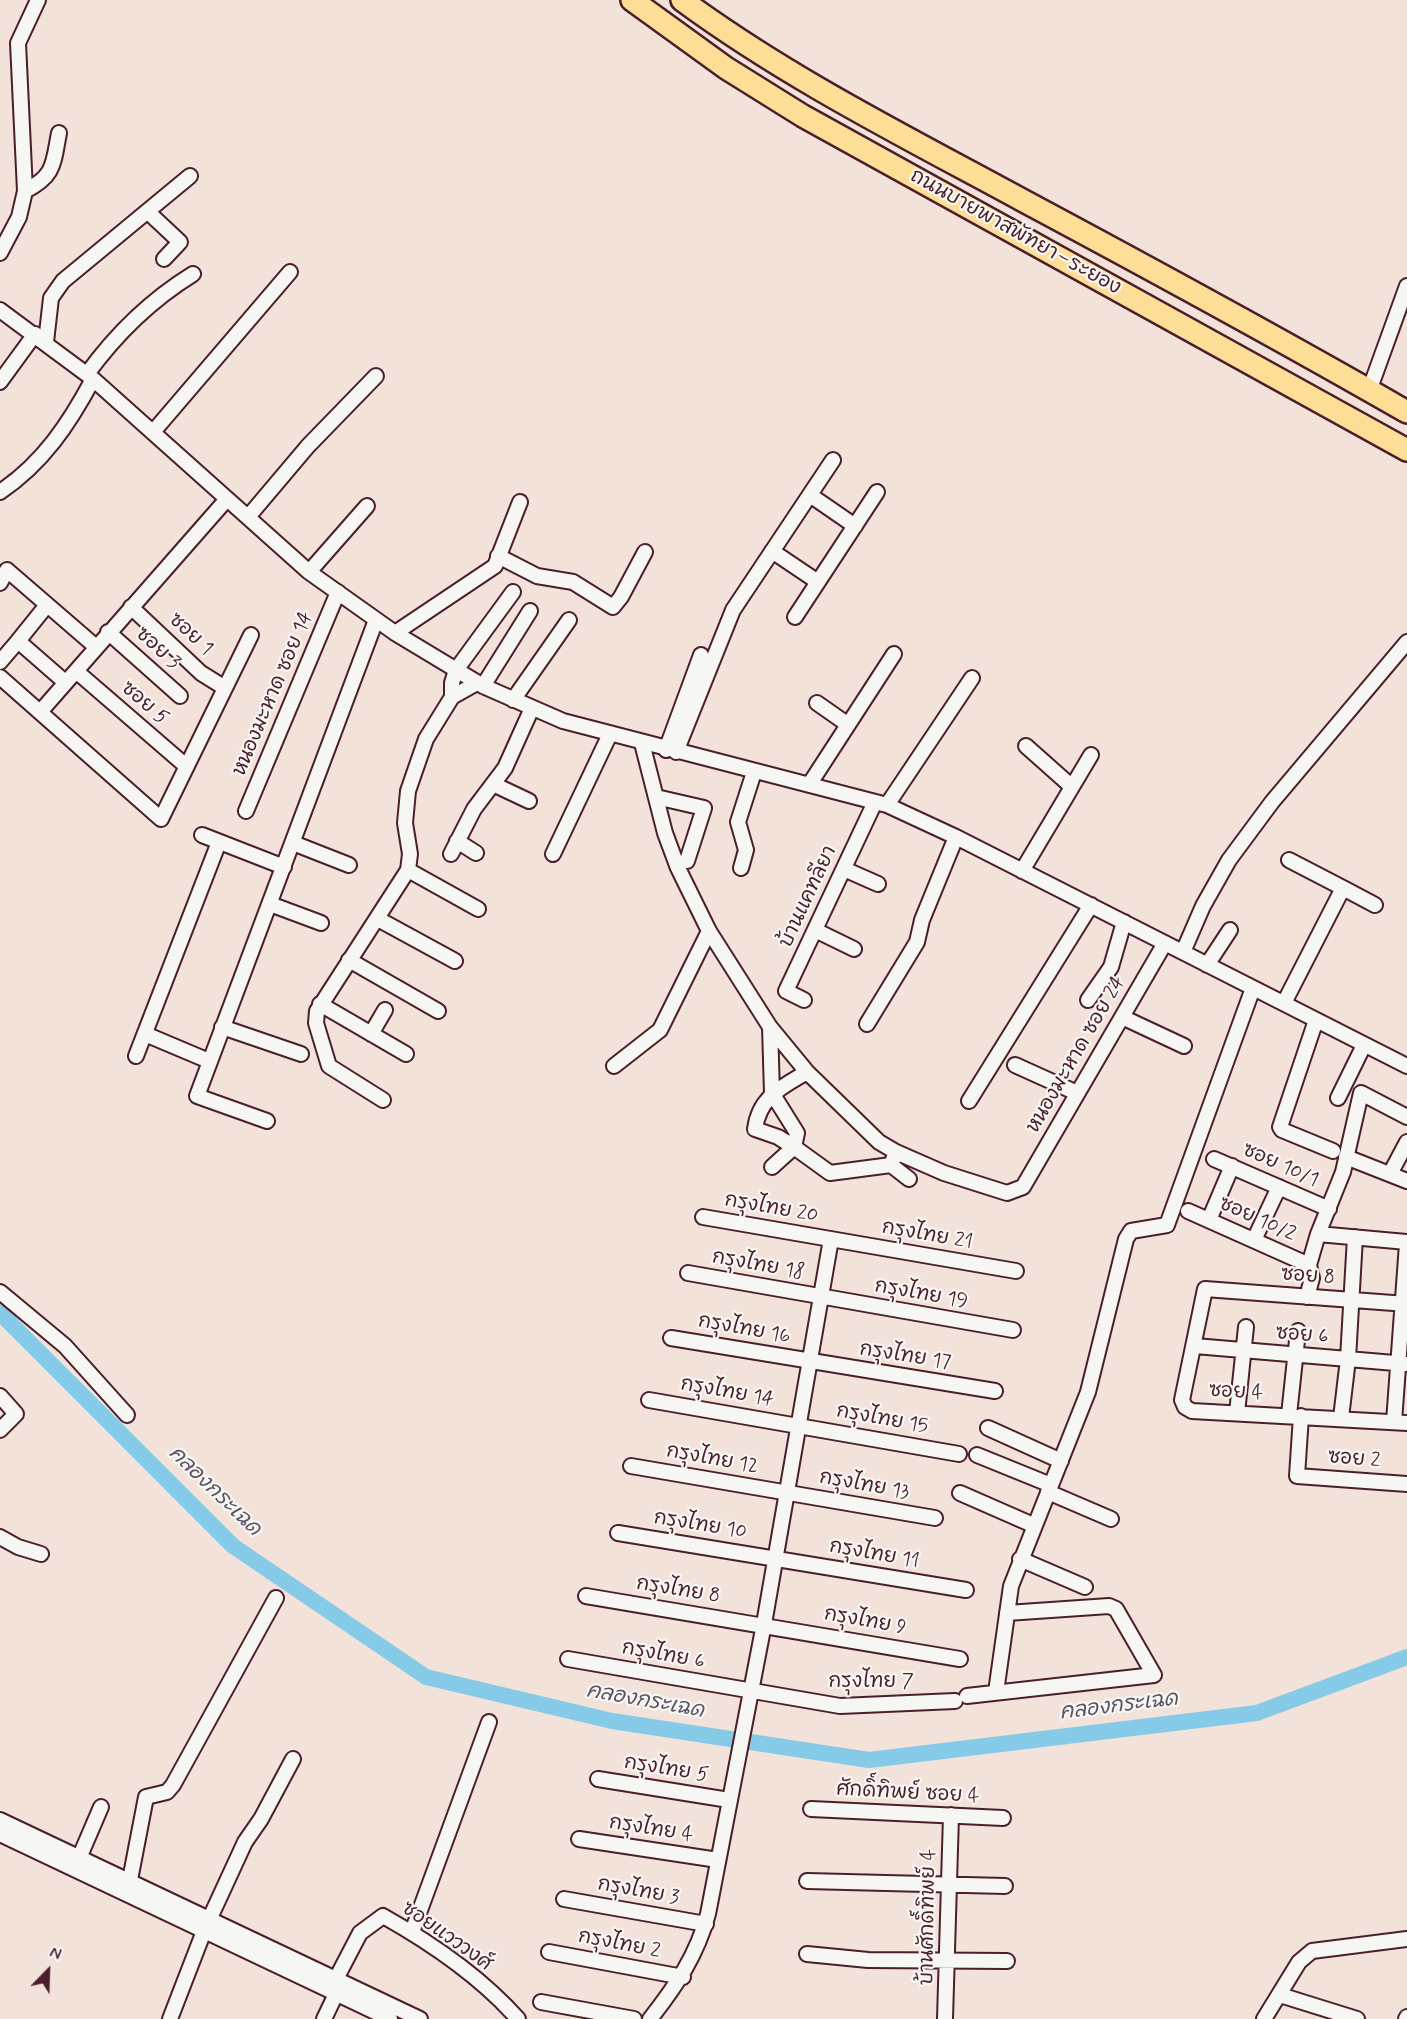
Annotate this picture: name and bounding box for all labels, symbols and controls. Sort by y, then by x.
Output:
street label: ถนนบายพาสพัทยา–ระยอง [905,165,1125,301]
street label: หนองมะหาด ซอย 14 [229,608,319,780]
street label: ซอย 1 [163,609,217,661]
street label: ซอย 3 [130,623,184,675]
street label: ซอย 5 [115,677,173,731]
street label: บ้านแคทลียา [775,842,843,952]
street label: หนองมะหาด ซอย 24 [1022,972,1132,1138]
street label: ซอย 10/1 [1238,1139,1322,1193]
street label: กรุงไทย 20 [722,1189,820,1229]
street label: ซอย 10/2 [1215,1192,1299,1248]
street label: กรุงไทย 21 [880,1216,974,1256]
street label: กรุงไทย 18 [710,1246,806,1286]
street label: ซอย 8 [1280,1263,1336,1291]
street label: กรุงไทย 19 [872,1275,970,1315]
street label: กรุงไทย 16 [696,1310,792,1350]
street label: ซอย 6 [1275,1322,1329,1350]
street label: กรุงไทย 17 [857,1338,953,1376]
street label: กรุงไทย 14 [678,1373,776,1413]
street label: ซอย 4 [1208,1380,1264,1406]
street label: กรุงไทย 15 [834,1400,930,1440]
street label: กรุงไทย 12 [664,1440,760,1480]
water label: คลองกระเฉด [163,1442,265,1542]
street label: ซอย 2 [1327,1446,1381,1474]
street label: กรุงไทย 13 [817,1466,911,1506]
street label: กรุงไทย 10 [652,1507,748,1545]
street label: กรุงไทย 11 [827,1535,921,1575]
street label: กรุงไทย 8 [634,1573,722,1609]
street label: กรุงไทย 9 [822,1603,908,1641]
street label: กรุงไทย 6 [620,1637,706,1675]
street label: กรุงไทย 7 [828,1671,914,1695]
water label: คลองกระเฉด [584,1679,706,1725]
water label: คลองกระเฉด [1059,1687,1179,1727]
street label: กรุงไทย 5 [622,1751,710,1789]
street label: ศักดิ์ทิพย์ ซอย 4 [836,1778,980,1810]
street label: กรุงไทย 4 [607,1811,695,1849]
street label: บ้านศักดิ์ทิพย์ 4 [916,1849,942,1985]
street label: กรุงไทย 3 [595,1873,681,1911]
street label: ซอยแวววงศ์ [396,1897,496,1977]
street label: กรุงไทย 2 [576,1925,662,1965]
north arrow [18,1941,78,2001]
text: N [46,1942,64,1966]

